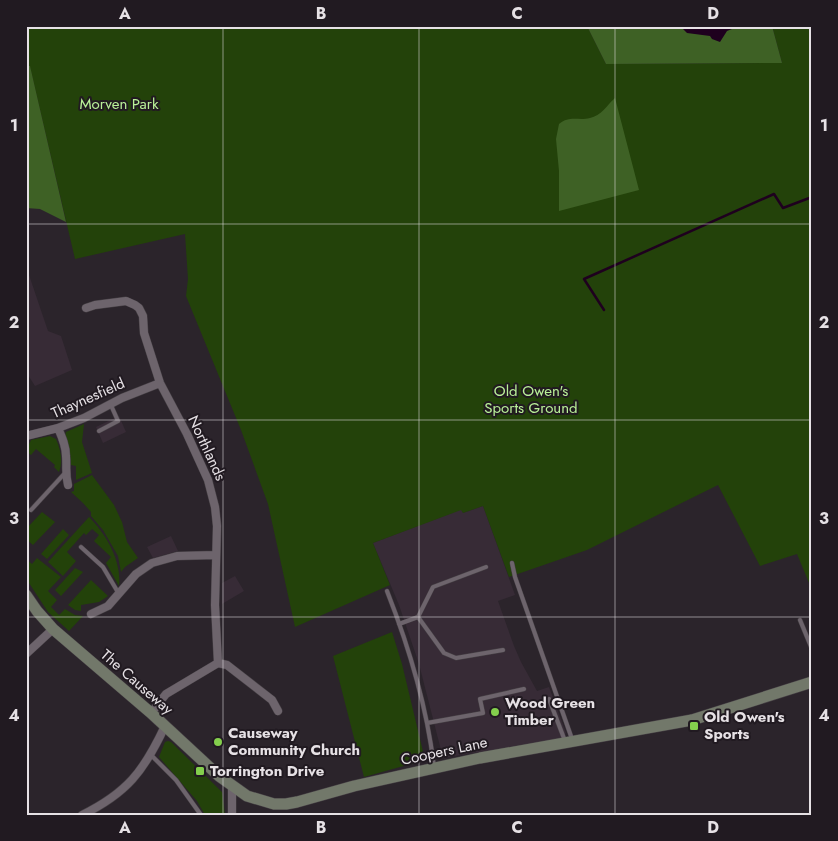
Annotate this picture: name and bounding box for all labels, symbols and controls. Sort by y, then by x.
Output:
text: A [118,2,131,25]
text: B [316,2,326,25]
text: C [511,2,523,25]
text: D [707,2,719,25]
park label: Morven Park [79,93,159,115]
text: 1 [10,114,18,137]
text: 1 [820,114,828,137]
text: 2 [9,311,19,334]
text: 2 [819,311,829,334]
street label: Thaynesfield [48,372,128,424]
park label: Old Owen's Sports Ground [484,380,578,419]
street label: Northlands [182,412,232,484]
text: 3 [9,507,19,530]
text: 3 [819,507,829,530]
street label: The Causeway [96,644,178,720]
place label: Wood Green Timber [505,692,595,731]
text: 4 [8,704,20,727]
text: 4 [818,704,830,727]
marker: Wood Green Timber [489,706,501,718]
place label: Old Owen's Sports [704,706,785,745]
marker: Old Owen's Sports [688,720,700,732]
place label: Causeway Community Church [228,722,360,761]
street label: Coopers Lane [399,731,490,771]
marker: Causeway Community Church [212,736,224,748]
place label: Torrington Drive [210,760,325,782]
marker: Torrington Drive [194,765,206,777]
text: A [118,816,131,839]
text: B [316,816,326,839]
text: C [511,816,523,839]
text: D [707,816,719,839]

